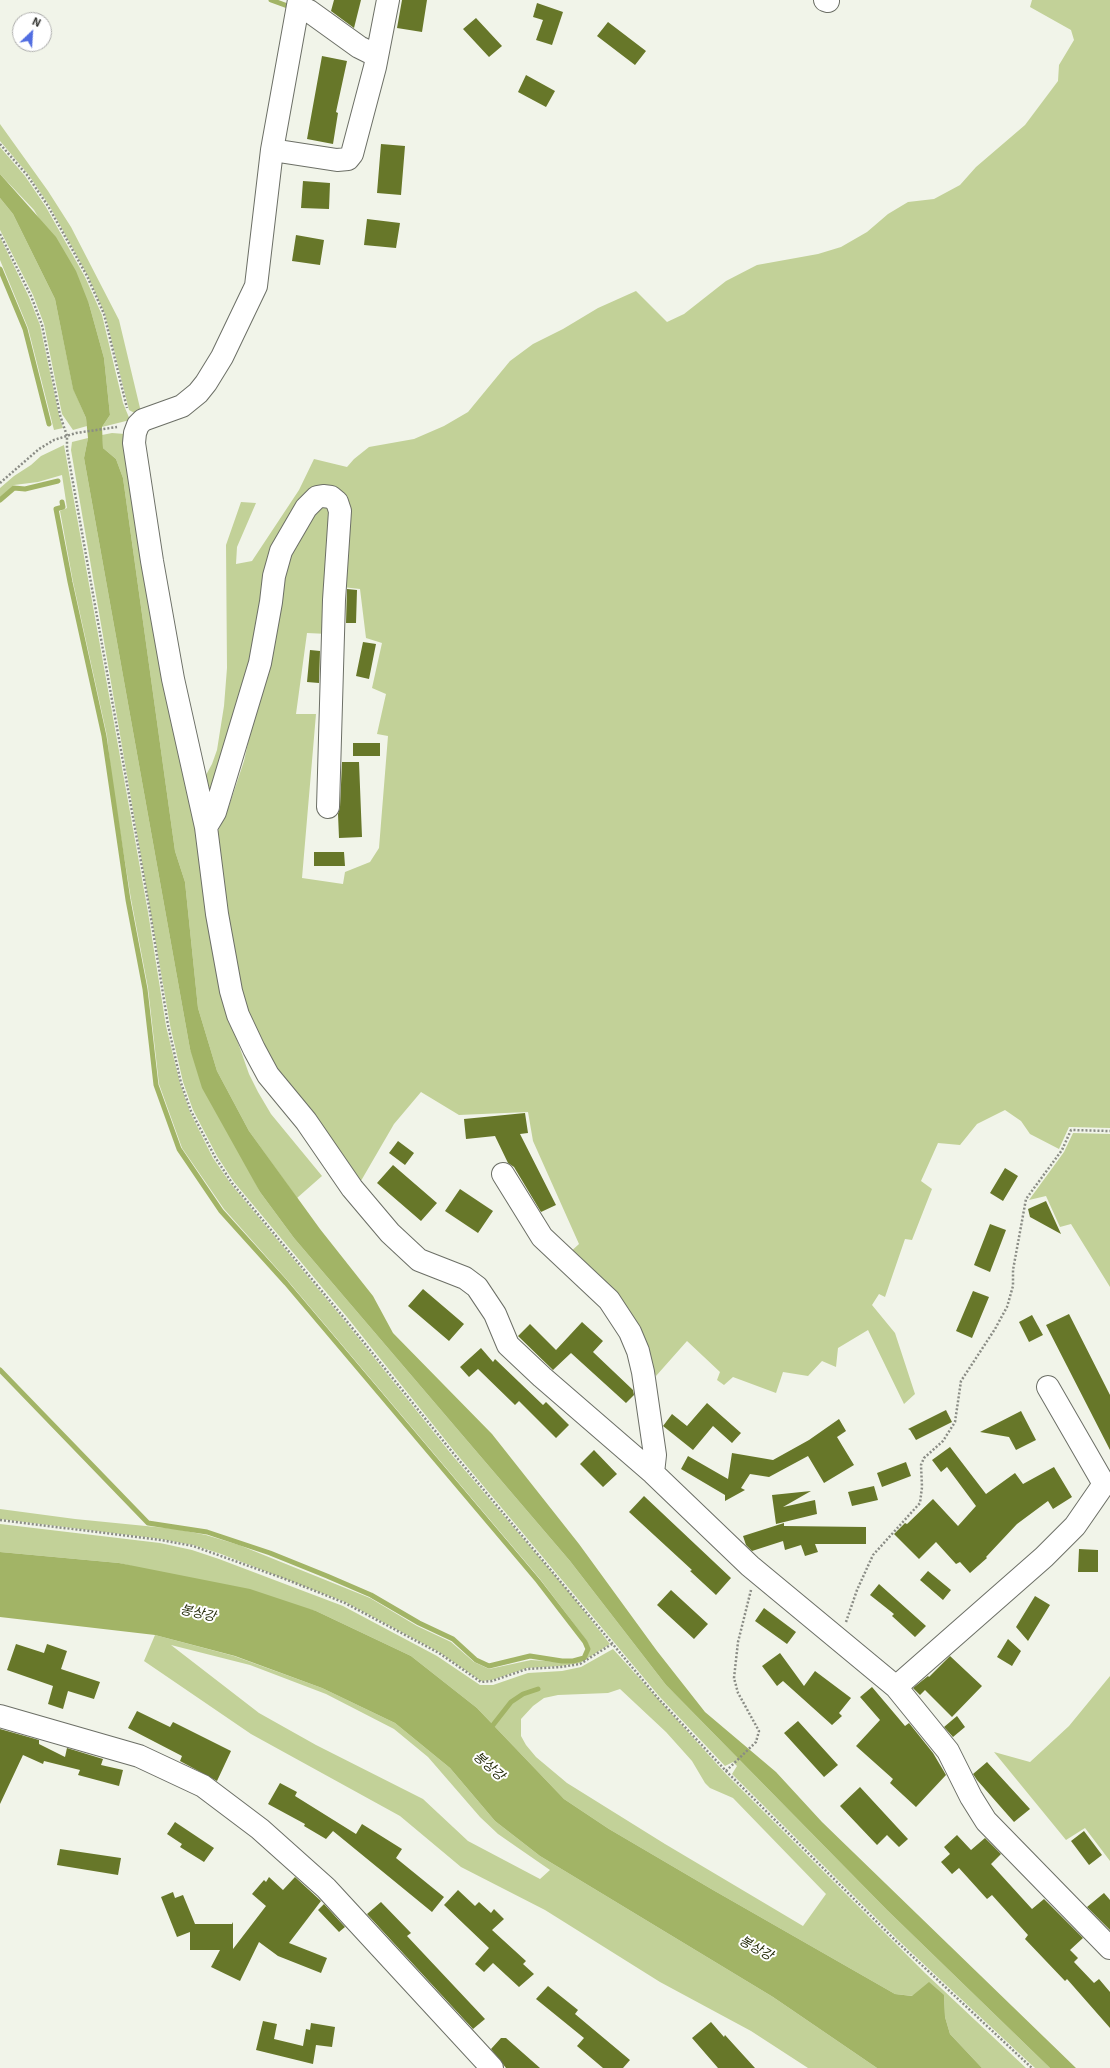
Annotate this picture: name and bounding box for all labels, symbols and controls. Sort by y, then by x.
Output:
north arrow [12,12,52,52]
text: N [31,14,43,29]
water label: 봉상강 [179,1601,217,1625]
water label: 봉상강 [470,1748,508,1784]
water label: 봉상강 [737,1932,775,1964]

